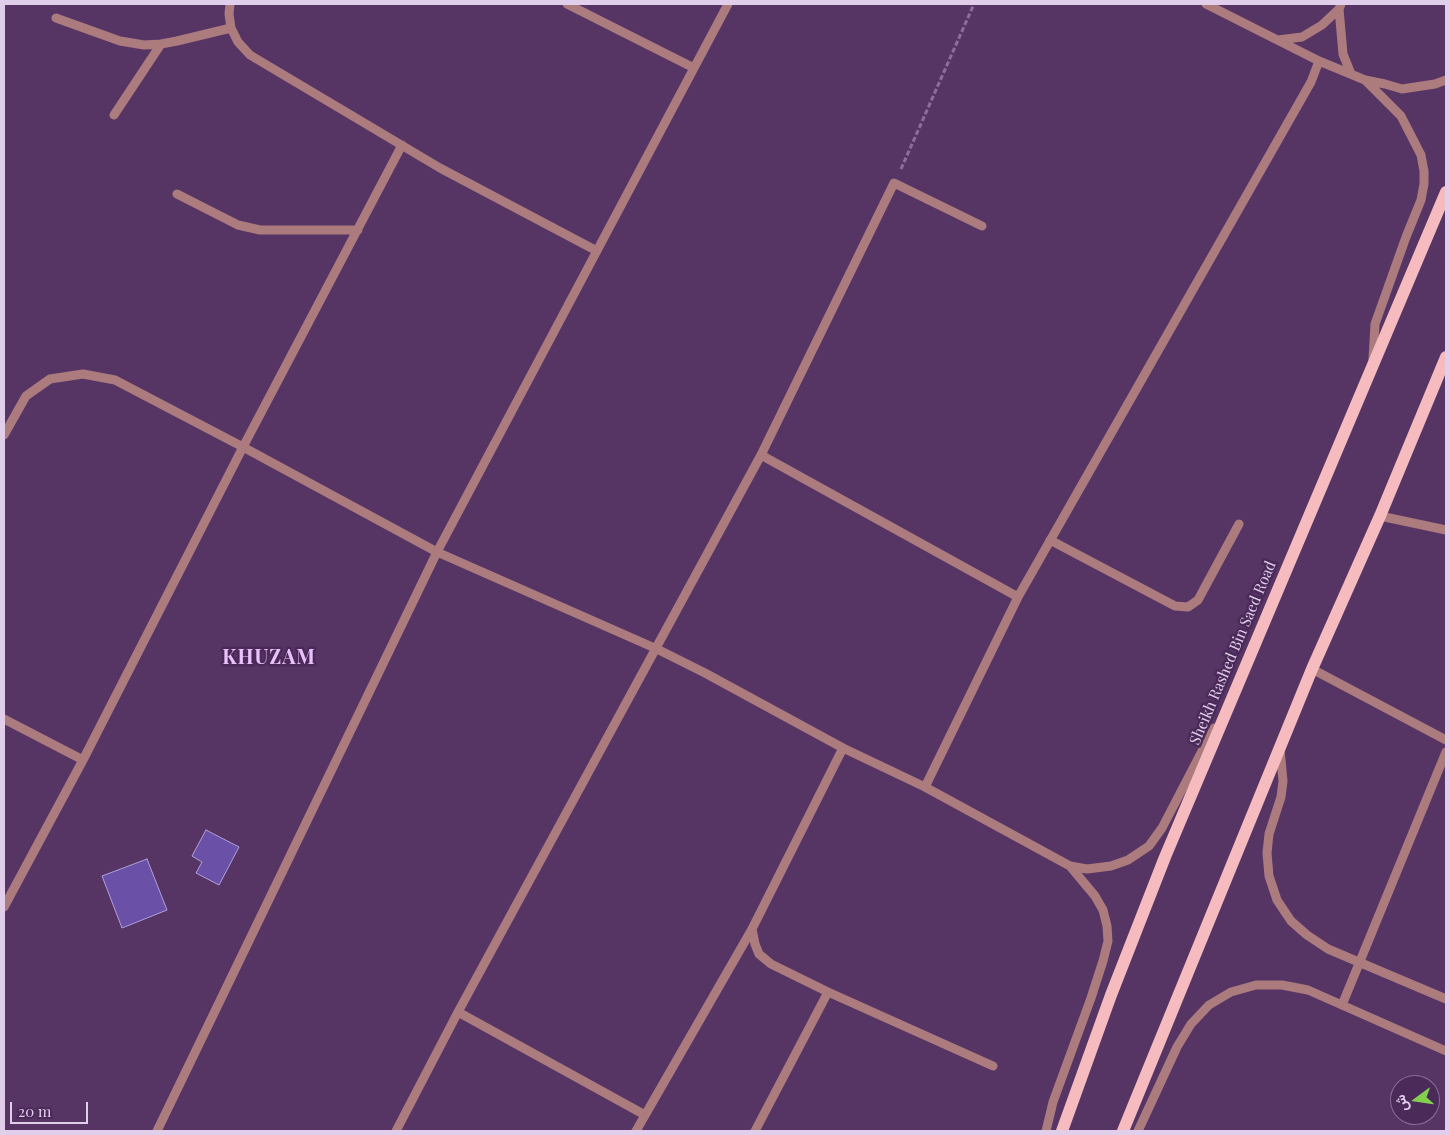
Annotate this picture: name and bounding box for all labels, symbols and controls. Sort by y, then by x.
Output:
street label: Sheikh Rashed Bin Saed Road [1186,558,1280,748]
district label: KHUZAM [221,646,317,670]
north arrow [1390,1075,1440,1125]
scale bar [12,1092,90,1124]
text: ش [1390,1093,1412,1114]
text: 20 m [18,1101,51,1121]

